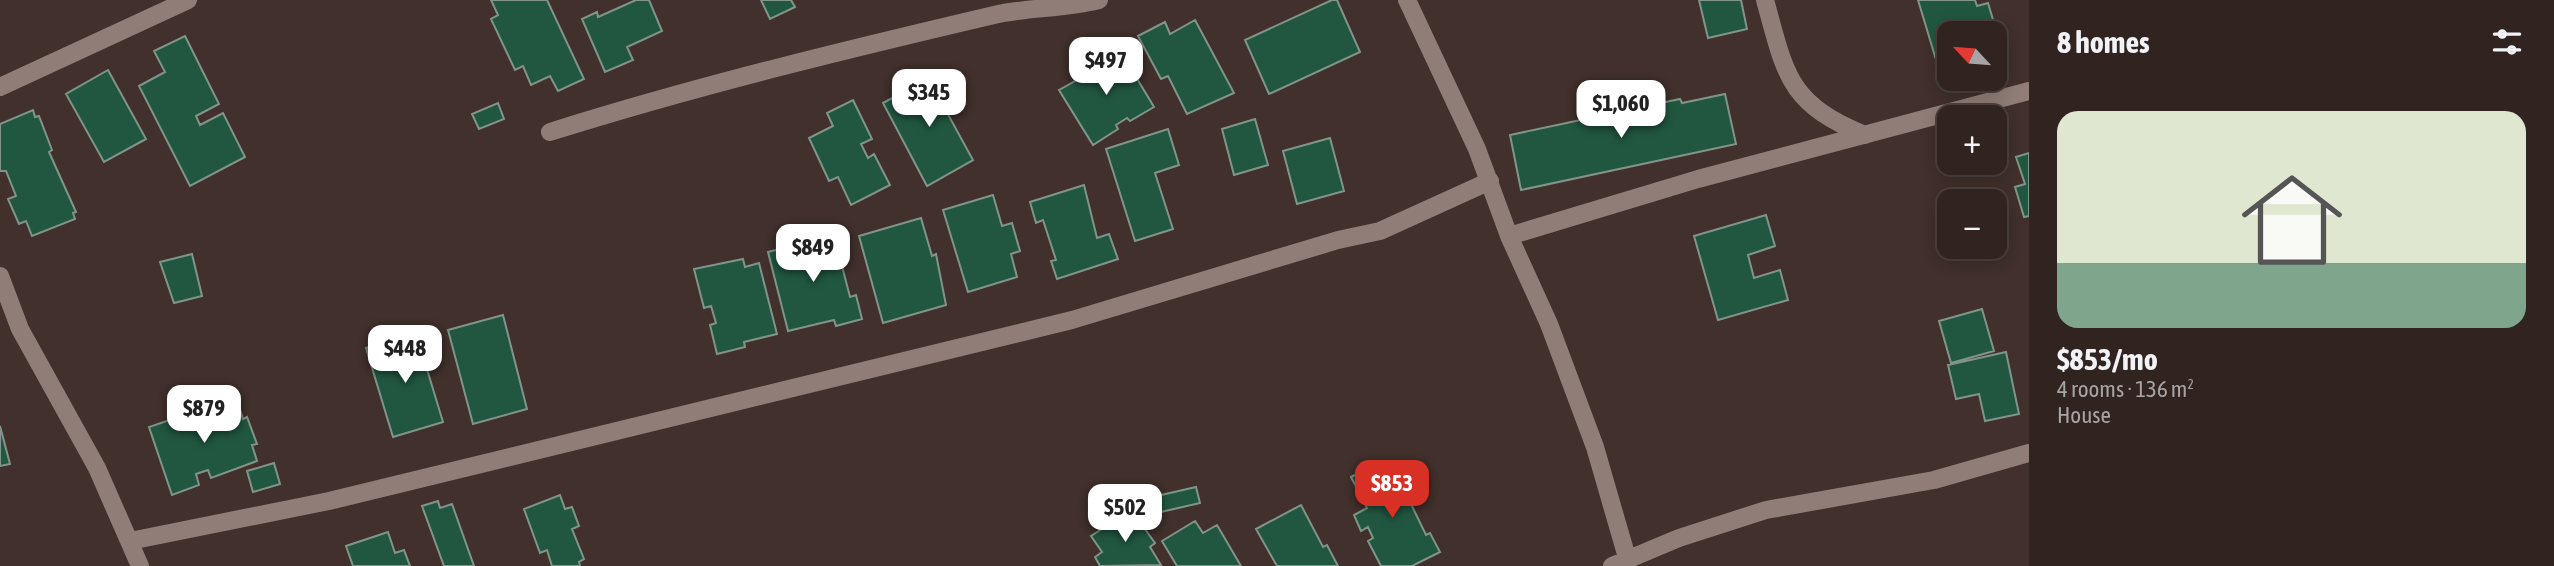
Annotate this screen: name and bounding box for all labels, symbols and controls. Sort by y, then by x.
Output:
north arrow [1937,21,2007,91]
map controls [1937,21,2007,259]
icon: filters [2488,23,2526,61]
text: 8 homes [2057,25,2150,59]
pin: $497 [1065,38,1147,97]
text: $497 [1085,47,1127,73]
pin: $345 [888,69,970,129]
text: $345 [908,79,950,105]
pin: $1,060 [1564,80,1678,140]
text: $1,060 [1593,90,1650,116]
button: + [1937,105,2007,175]
icon: home [2229,157,2355,283]
button: − [1937,189,2007,259]
pin: $849 [772,224,854,284]
text: $849 [792,234,834,260]
pin: $448 [364,326,446,385]
text: $448 [384,335,426,361]
text: $853/mo [2057,342,2158,376]
text: 4 rooms · 136 m² [2057,376,2194,402]
pin: $879 [163,386,245,445]
text: $879 [183,395,225,421]
text: House [2057,402,2111,428]
pin: $853 [1351,461,1433,520]
text: $853 [1371,470,1413,496]
pin: $502 [1084,484,1166,544]
text: $502 [1104,494,1146,520]

